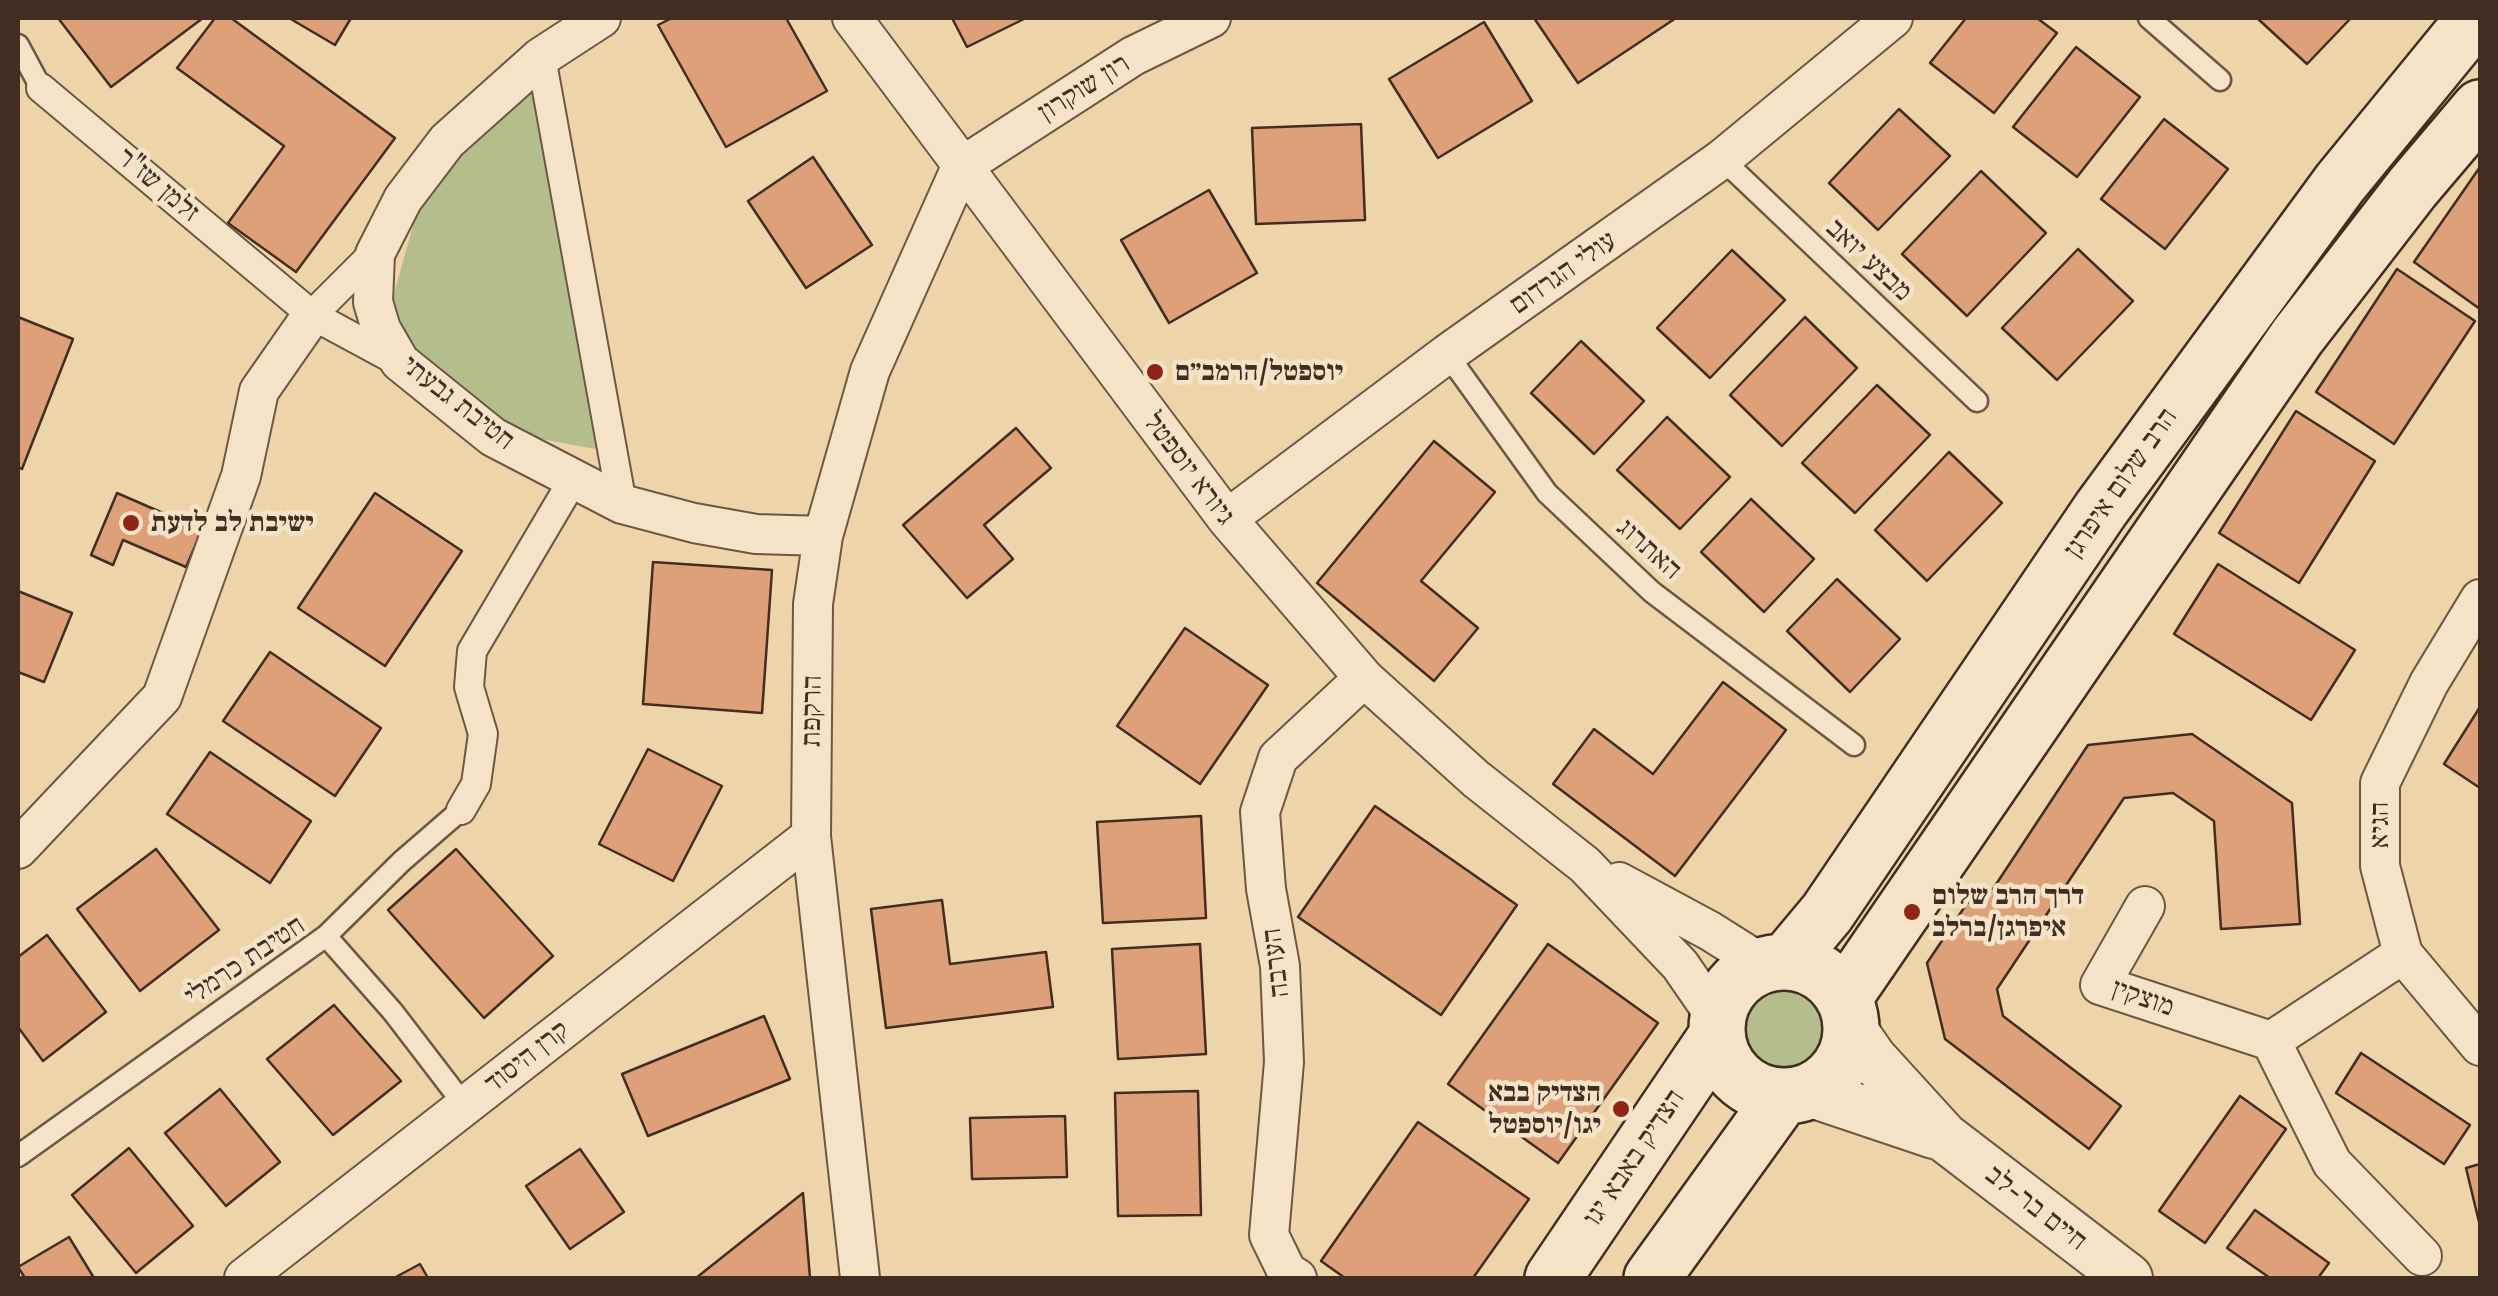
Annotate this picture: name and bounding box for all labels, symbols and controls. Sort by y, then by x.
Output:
street label: רון שוקרון [1032,47,1136,129]
street label: זלמן שז"ר [110,141,206,229]
street label: מבצע יואב [1819,212,1919,308]
street label: עולי הגרדום [1503,224,1623,322]
street label: חטיבת גבעתי [395,348,521,458]
place label: יוספטל/הרמב״ם [1175,355,1343,389]
marker: יוספטל/הרמב״ם [1144,361,1166,383]
street label: הרב שלום איפרגן [2057,402,2185,564]
street label: גיורא יוספטל [1136,406,1242,532]
place label: ישיבת לב לדעת [151,506,314,540]
street label: האתרוג [1609,511,1689,587]
marker: ישיבת לב לדעת [120,512,142,534]
street label: הרקפת [795,675,829,747]
street label: הגיא [2363,802,2397,848]
place label: דרך הרב שלום איפרגן/ברלב [1932,879,2084,945]
marker: דרך הרב שלום איפרגן/ברלב [1901,901,1923,923]
street label: חטיבת כרמלי [179,909,311,1013]
street label: הערבה [1255,926,1297,1000]
street label: מוצקין [2107,972,2179,1024]
street label: קרן היסוד [478,1014,576,1100]
place label: הצדיק בבא יגו/יוספטל [1488,1076,1601,1142]
street label: הצדיק באבא יגו [1576,1083,1692,1233]
marker: הצדיק בבא יגו/יוספטל [1610,1098,1632,1120]
street label: חיים בר-לב [1978,1158,2094,1258]

